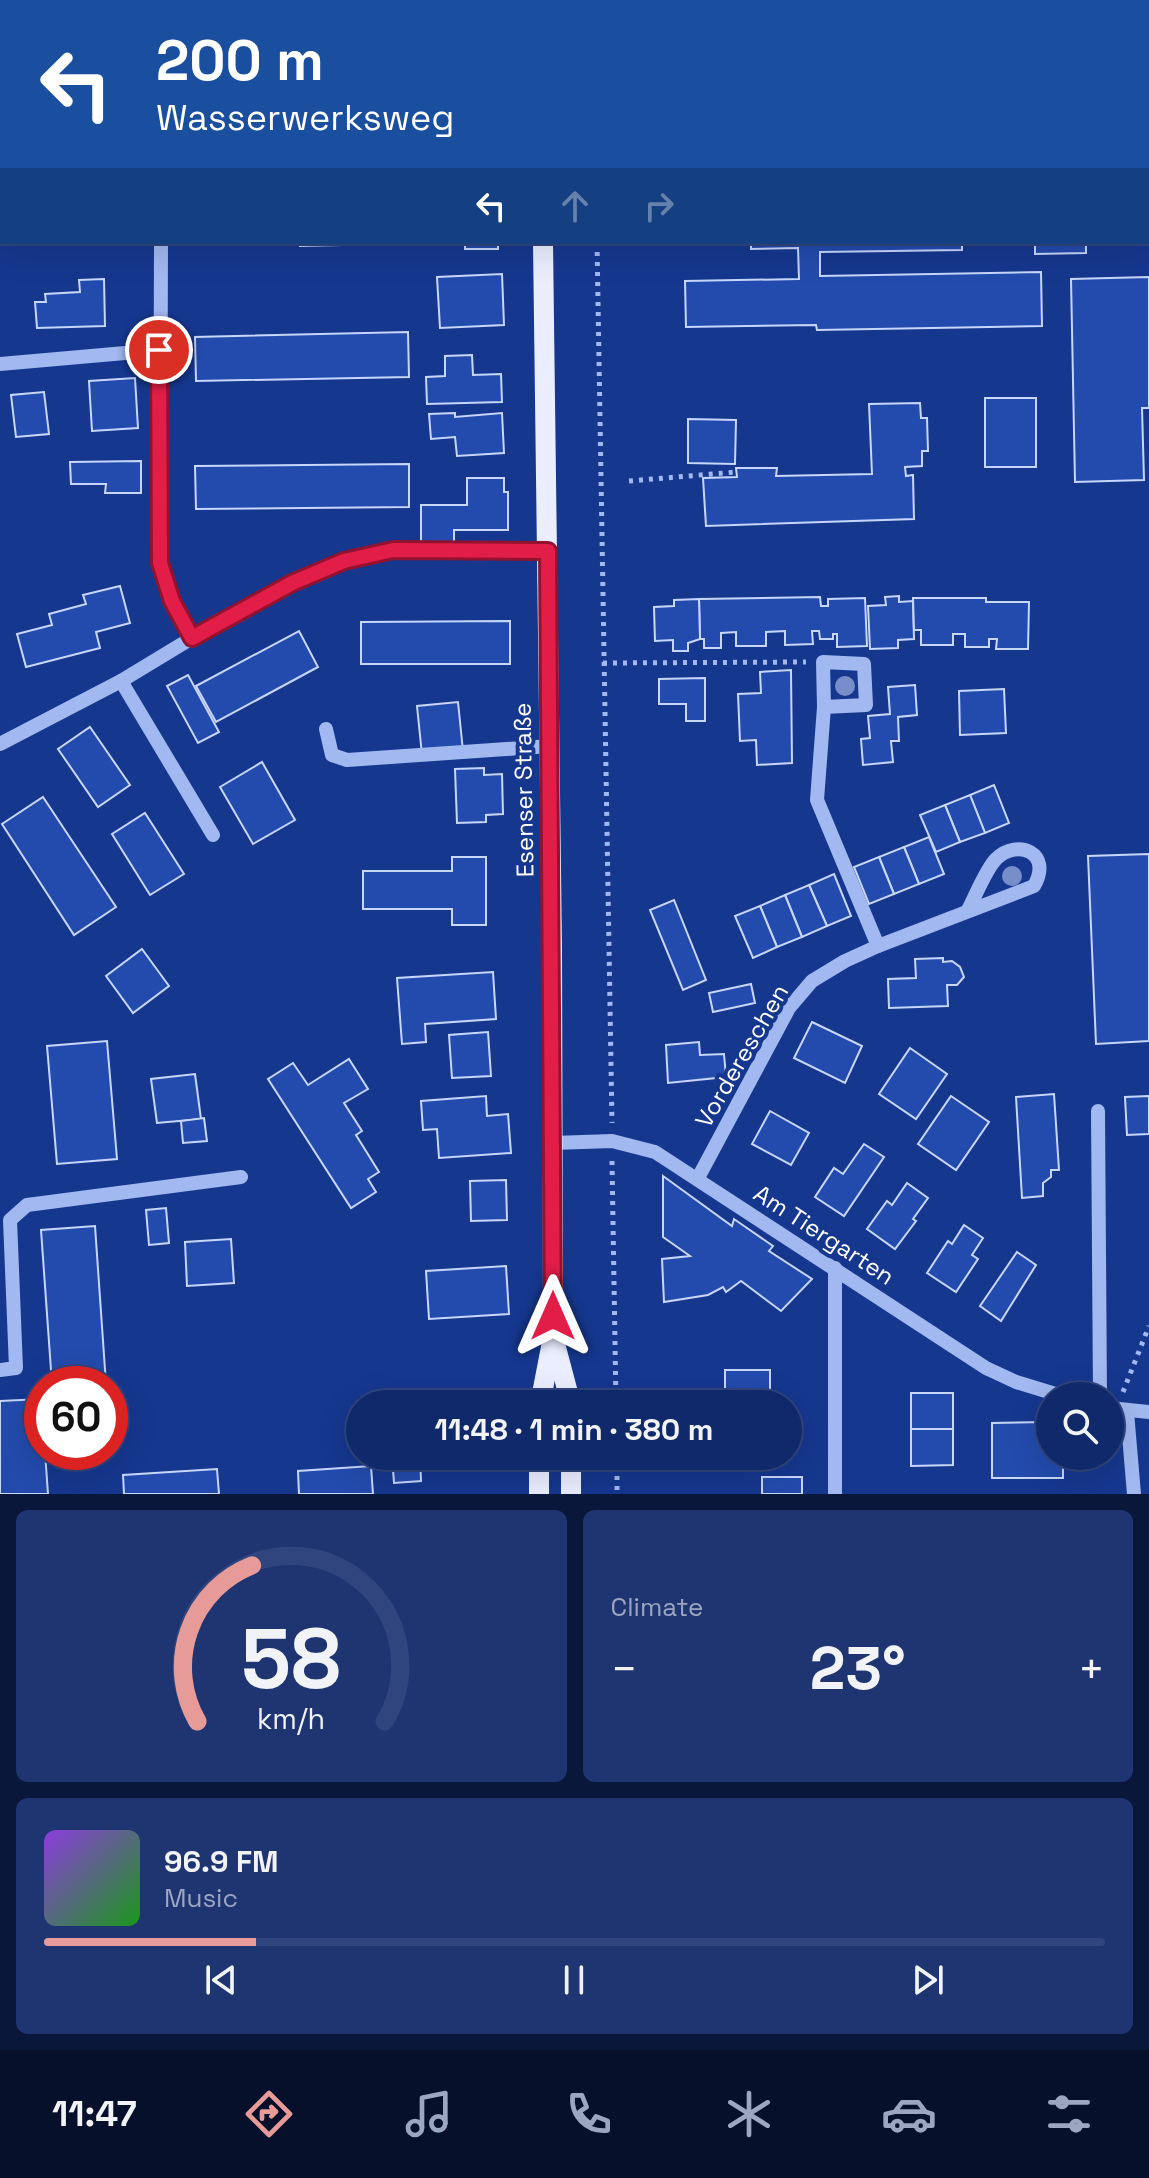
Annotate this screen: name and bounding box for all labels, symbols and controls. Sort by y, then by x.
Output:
text: 200 m [156,25,324,96]
icon: left [24,32,128,136]
text: Wasserwerksweg [156,95,454,141]
icon: left [469,184,513,228]
icon: ahead [553,184,597,228]
icon: right [637,184,681,228]
pin [125,316,193,384]
icon: arrive [137,328,181,372]
street label: Esenser Straße [506,702,541,878]
street label: Vordereschen [688,978,795,1133]
street label: Am Tiergarten [748,1178,901,1292]
position arrow [511,1274,595,1358]
speed limit sign: 60 [24,1366,128,1470]
map controls [1036,1382,1124,1470]
button: search [1036,1382,1124,1470]
text: 11:48 · 1 min · 380 m [435,1410,713,1449]
text: Climate [611,1590,703,1624]
text: 58 [241,1606,341,1712]
text: 23° [810,1630,906,1707]
text: − [611,1641,638,1697]
text: + [1078,1641,1105,1697]
text: km/h [257,1701,325,1737]
text: 96.9 FM [164,1842,279,1881]
text: Music [164,1881,238,1915]
icon: previous [199,1958,243,2002]
icon: pause [552,1958,596,2002]
icon: next [906,1958,950,2002]
icon: directions [241,2086,297,2142]
icon: music [401,2086,457,2142]
icon: phone [561,2086,617,2142]
icon: climate [721,2086,777,2142]
icon: car [881,2086,937,2142]
icon: filters [1041,2086,1097,2142]
text: 11:47 [52,2091,137,2137]

